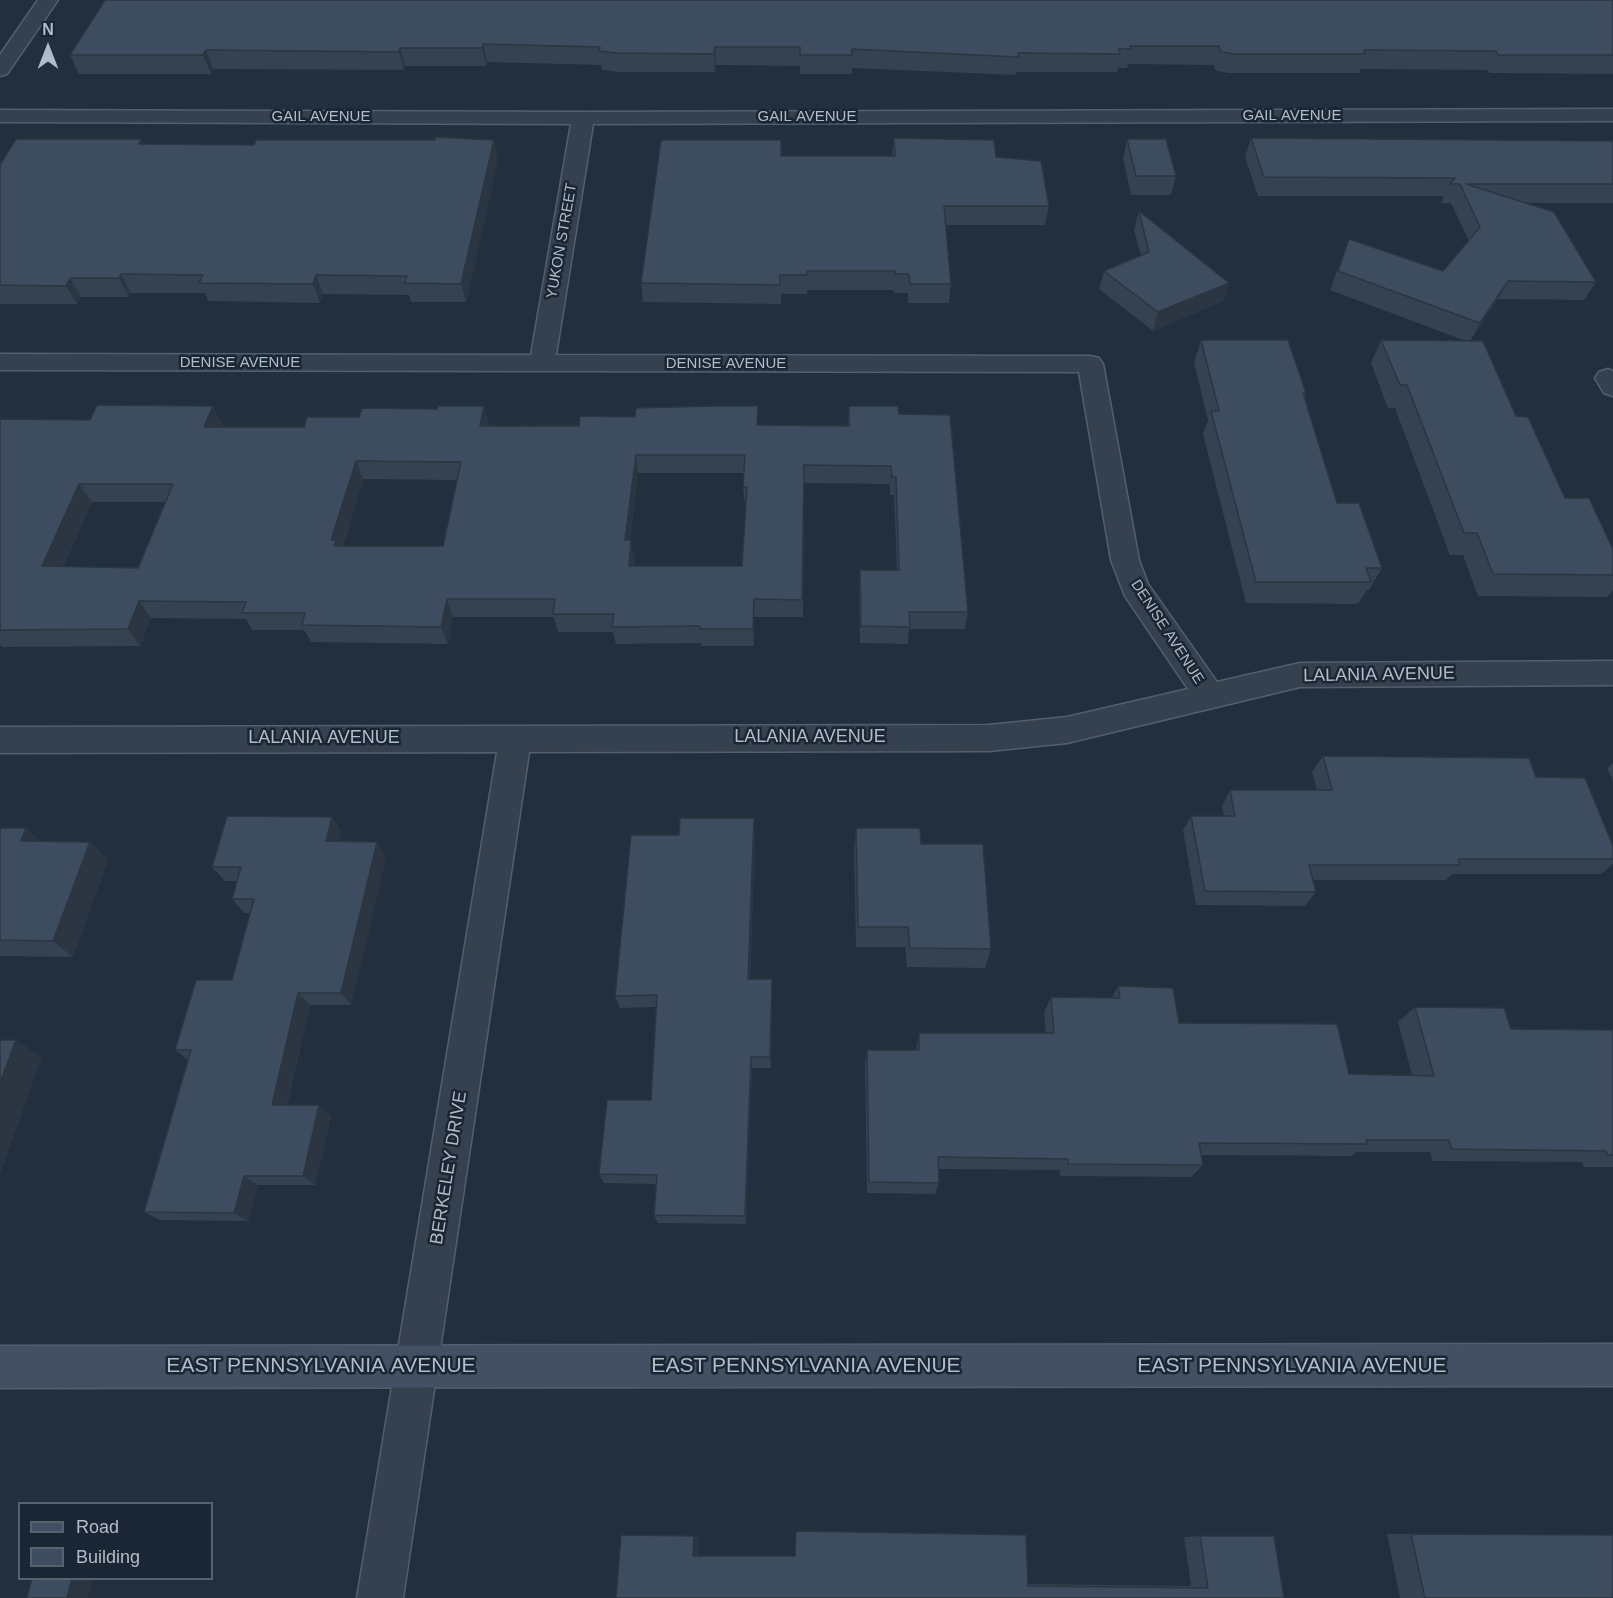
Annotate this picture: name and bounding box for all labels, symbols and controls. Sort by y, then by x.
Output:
north arrow [18,18,78,78]
text: N [42,21,54,38]
street label: GAIL AVENUE [1243,107,1341,125]
street label: GAIL AVENUE [272,108,370,126]
street label: GAIL AVENUE [758,108,856,126]
street label: YUKON STREET [543,182,581,300]
street label: DENISE AVENUE [180,354,300,372]
street label: DENISE AVENUE [666,355,786,373]
street label: DENISE AVENUE [1127,577,1207,687]
street label: LALANIA AVENUE [1303,663,1455,687]
street label: LALANIA AVENUE [734,726,886,748]
street label: LALANIA AVENUE [248,727,400,749]
street label: BERKELEY DRIVE [426,1090,472,1246]
street label: EAST PENNSYLVANIA AVENUE [166,1353,476,1379]
street label: EAST PENNSYLVANIA AVENUE [651,1353,961,1379]
street label: EAST PENNSYLVANIA AVENUE [1137,1353,1447,1379]
legend [18,1502,213,1580]
text: Road [76,1517,119,1537]
text: Building [76,1547,140,1567]

